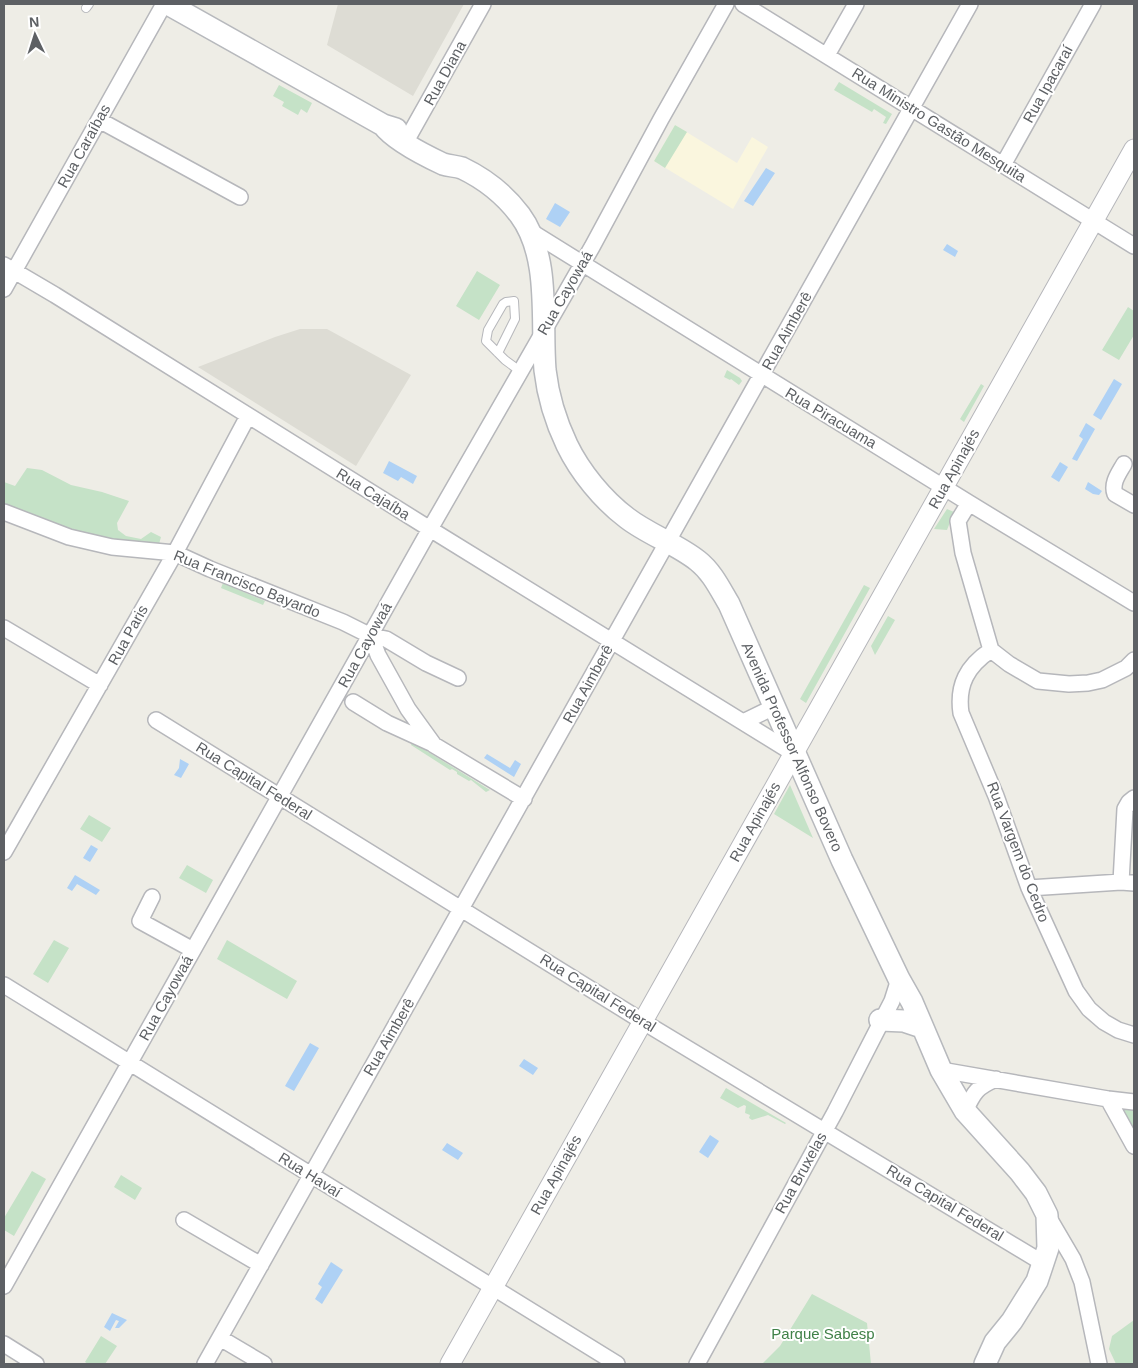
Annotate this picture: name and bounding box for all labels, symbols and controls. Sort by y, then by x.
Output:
north arrow [10,10,60,60]
text: N [28,14,40,30]
street label: Rua Diana [420,37,469,108]
street label: Rua Ipacaraí [1019,41,1076,125]
street label: Rua Ministro Gastão Mesquita [849,64,1030,186]
street label: Rua Caraíbas [54,101,113,190]
street label: Rua Cayowaá [534,247,596,338]
street label: Rua Aimberê [758,289,815,373]
street label: Rua Piracuama [783,384,881,452]
street label: Rua Apinajés [925,426,982,512]
street label: Rua Cajaíba [333,464,414,523]
street label: Rua Francisco Bayardo [171,546,323,621]
street label: Rua Cayowaá [334,599,395,690]
street label: Rua Paris [104,602,151,668]
street label: Avenida Professor Alfonso Bovero [738,639,846,854]
street label: Rua Aimberê [559,642,616,726]
street label: Rua Capital Federal [193,738,315,823]
street label: Rua Apinajés [726,779,783,865]
street label: Rua Vargem do Cedro [984,779,1053,924]
street label: Rua Capital Federal [537,950,659,1035]
street label: Rua Cayowaá [135,952,196,1043]
street label: Rua Aimberê [360,995,418,1079]
street label: Rua Bruxelas [771,1129,830,1216]
street label: Rua Apinajés [527,1132,584,1218]
street label: Rua Havaí [276,1149,346,1201]
street label: Rua Capital Federal [884,1161,1007,1244]
park label: Parque Sabesp [771,1325,875,1342]

